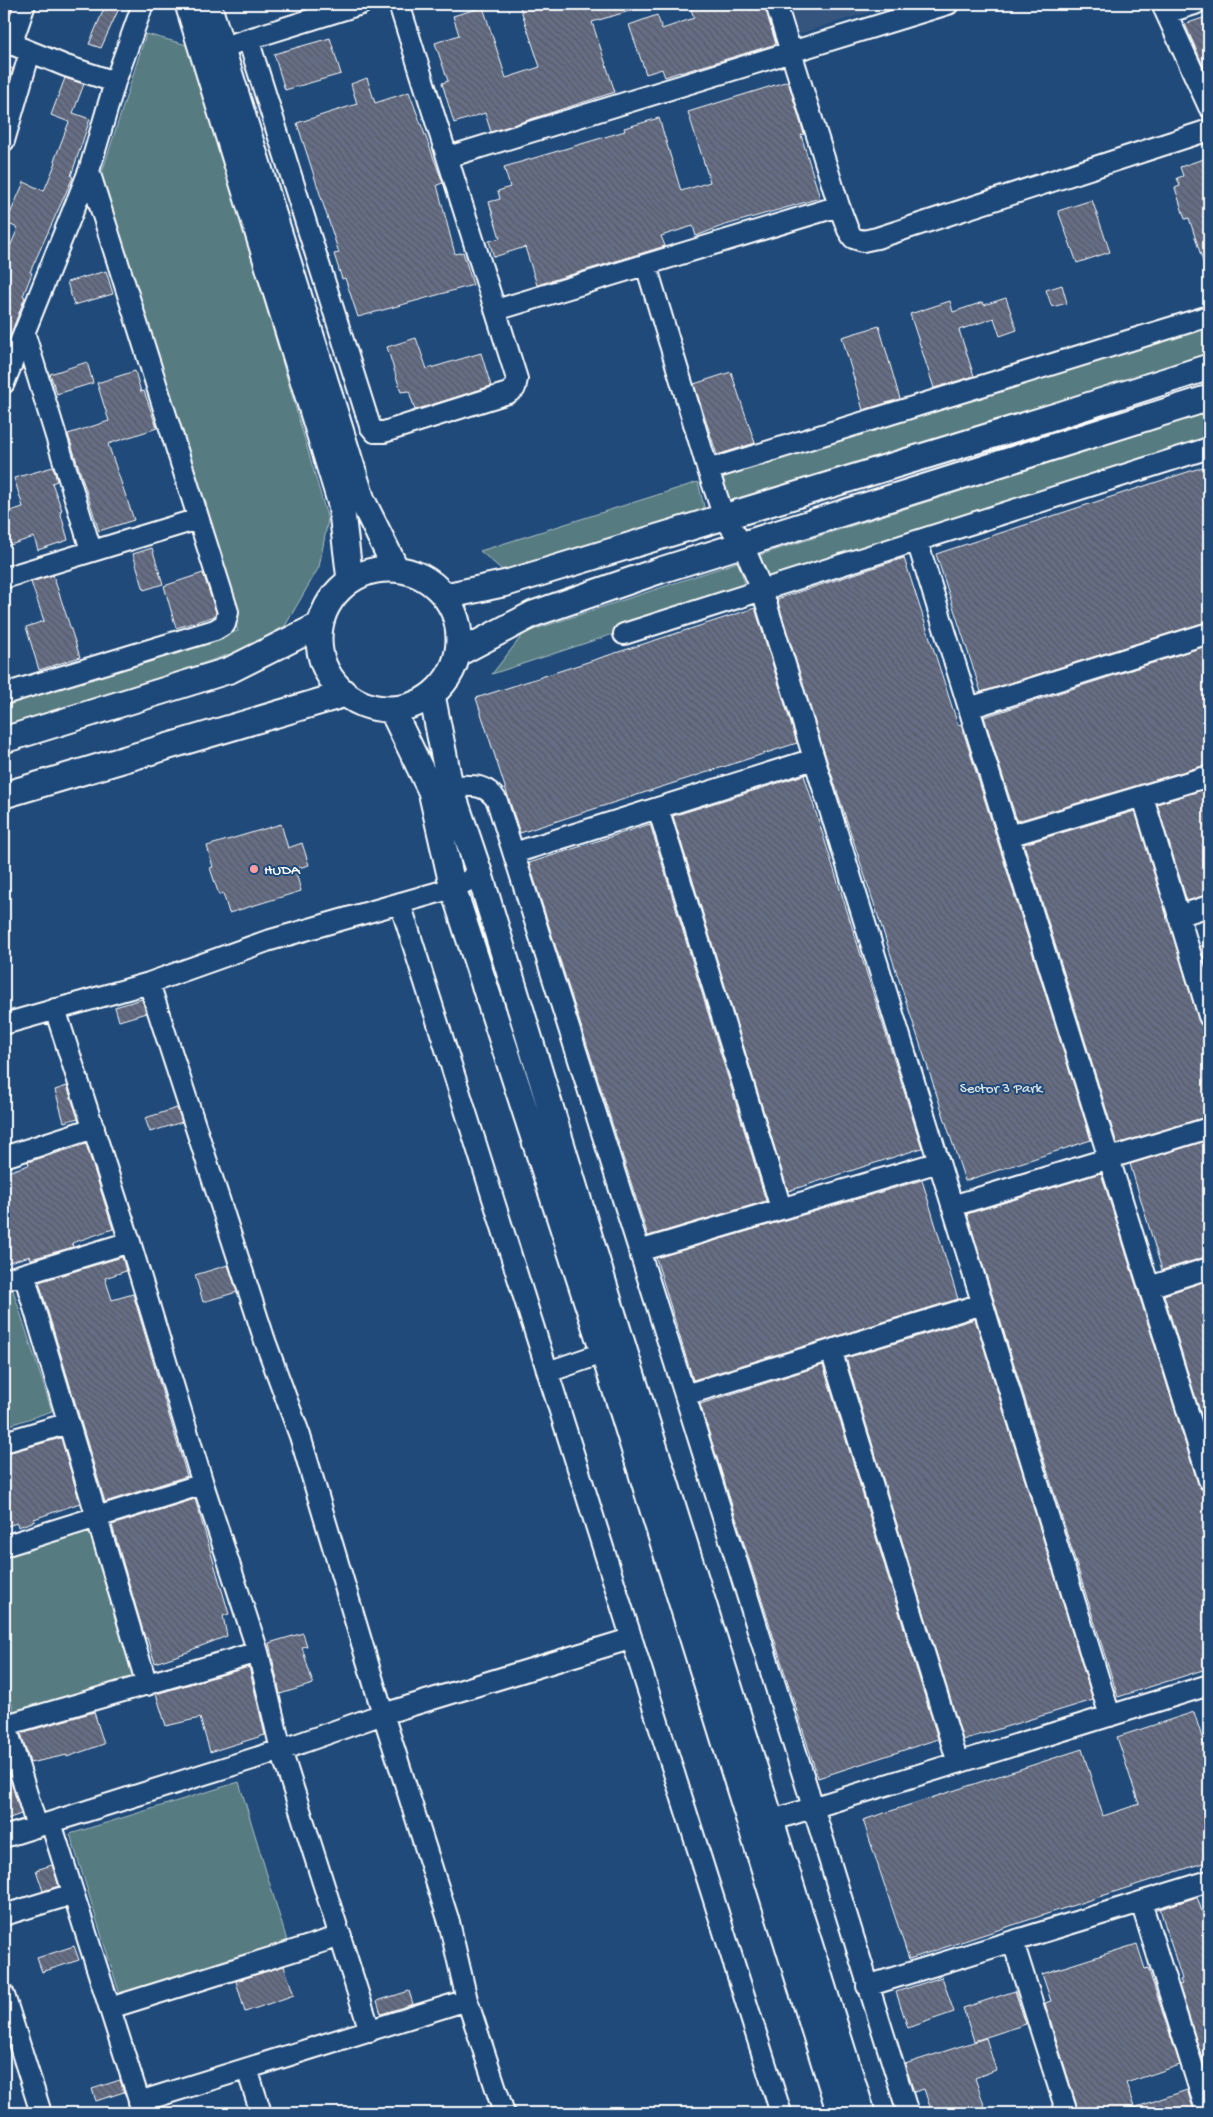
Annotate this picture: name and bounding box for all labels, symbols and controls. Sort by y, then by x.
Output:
place label: HUDA [264,862,301,880]
marker: HUDA [248,863,260,875]
park label: Sector 3 Park [960,1080,1044,1098]

